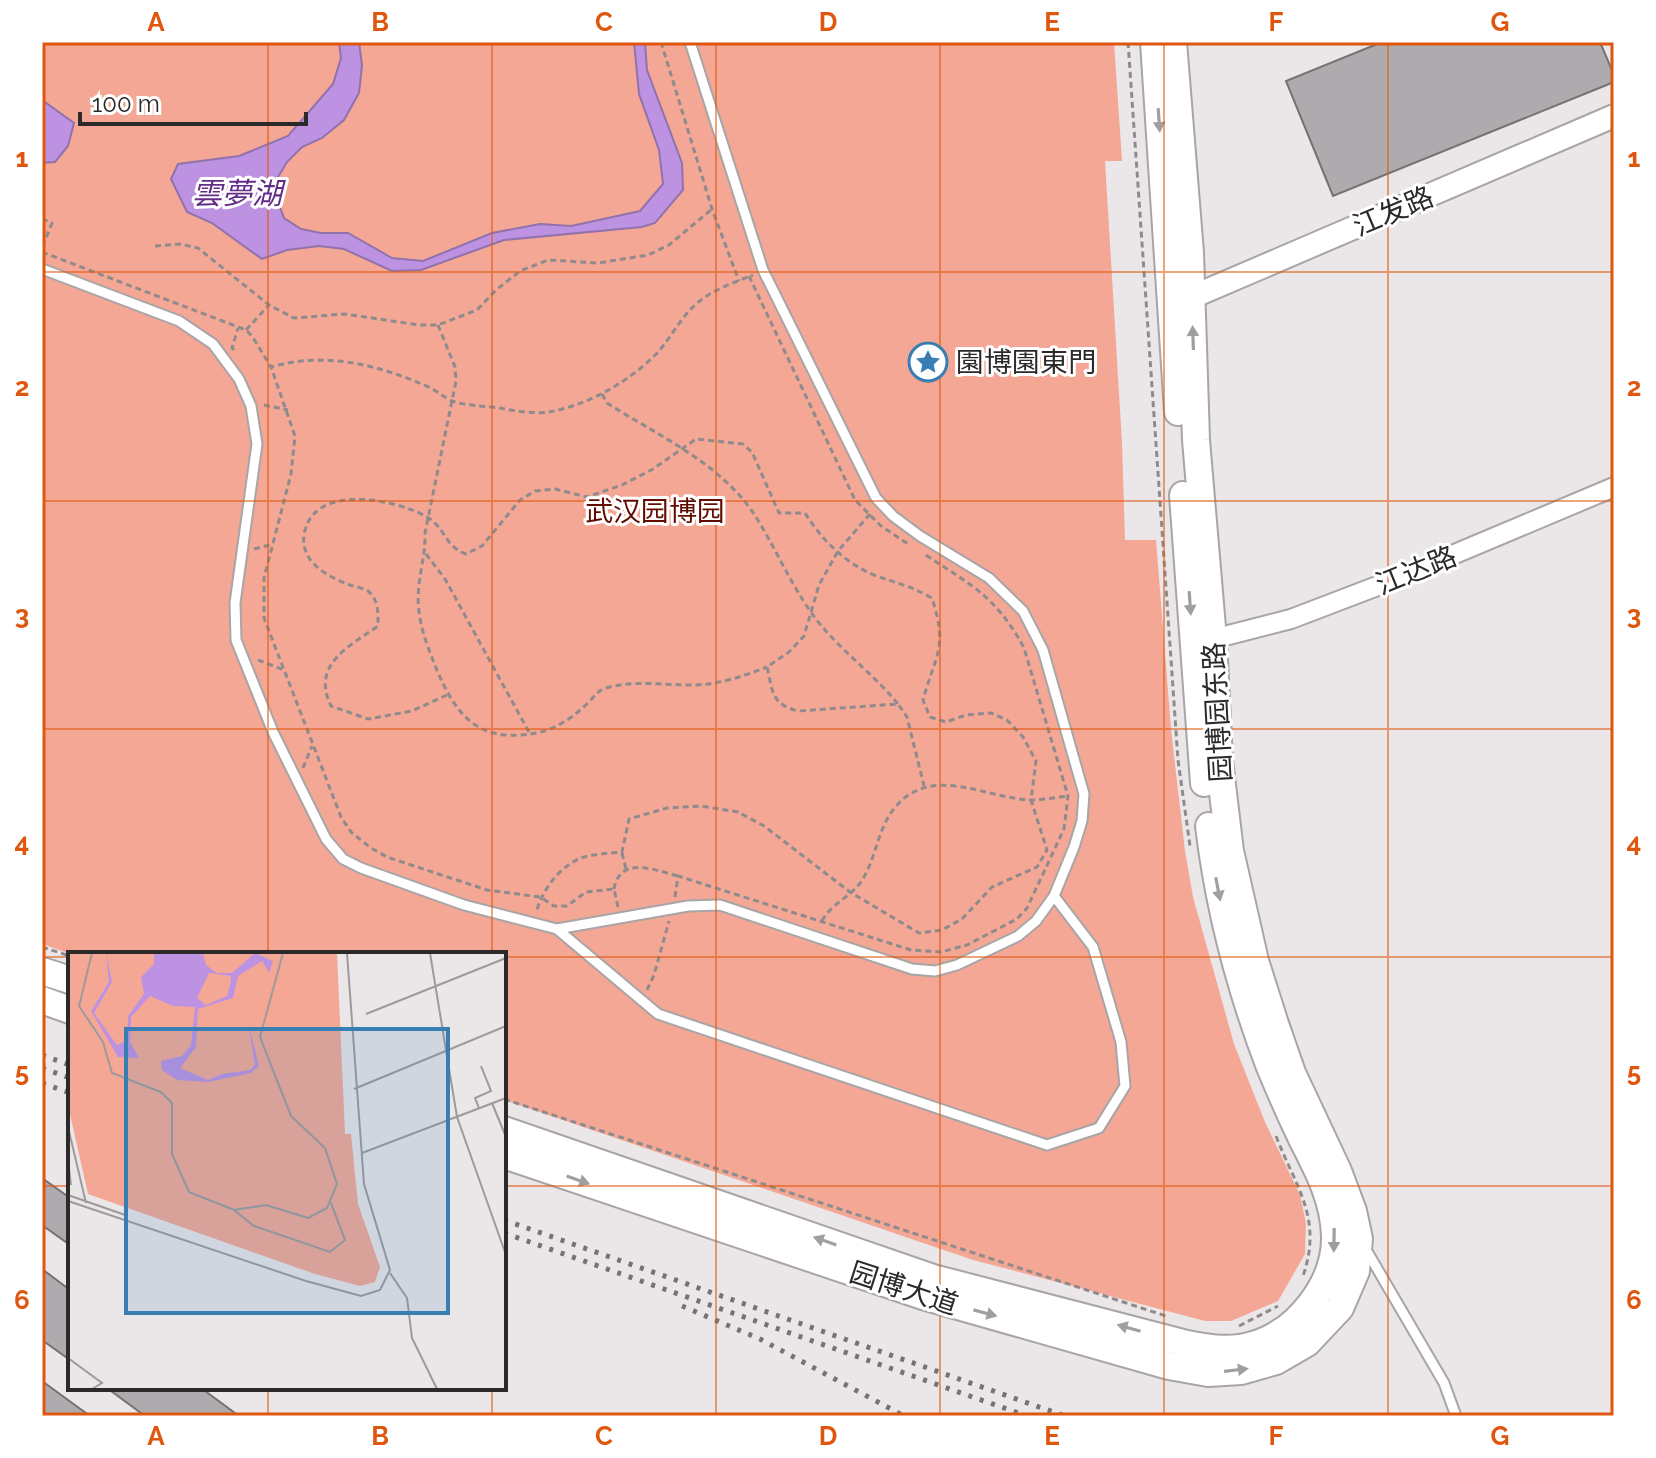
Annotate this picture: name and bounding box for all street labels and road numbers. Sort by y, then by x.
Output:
street label: 江发路 [1348,180,1438,243]
street label: 江达路 [1371,539,1461,601]
street label: 园博园东路 [1197,641,1238,783]
street label: 园博大道 [845,1255,962,1321]

